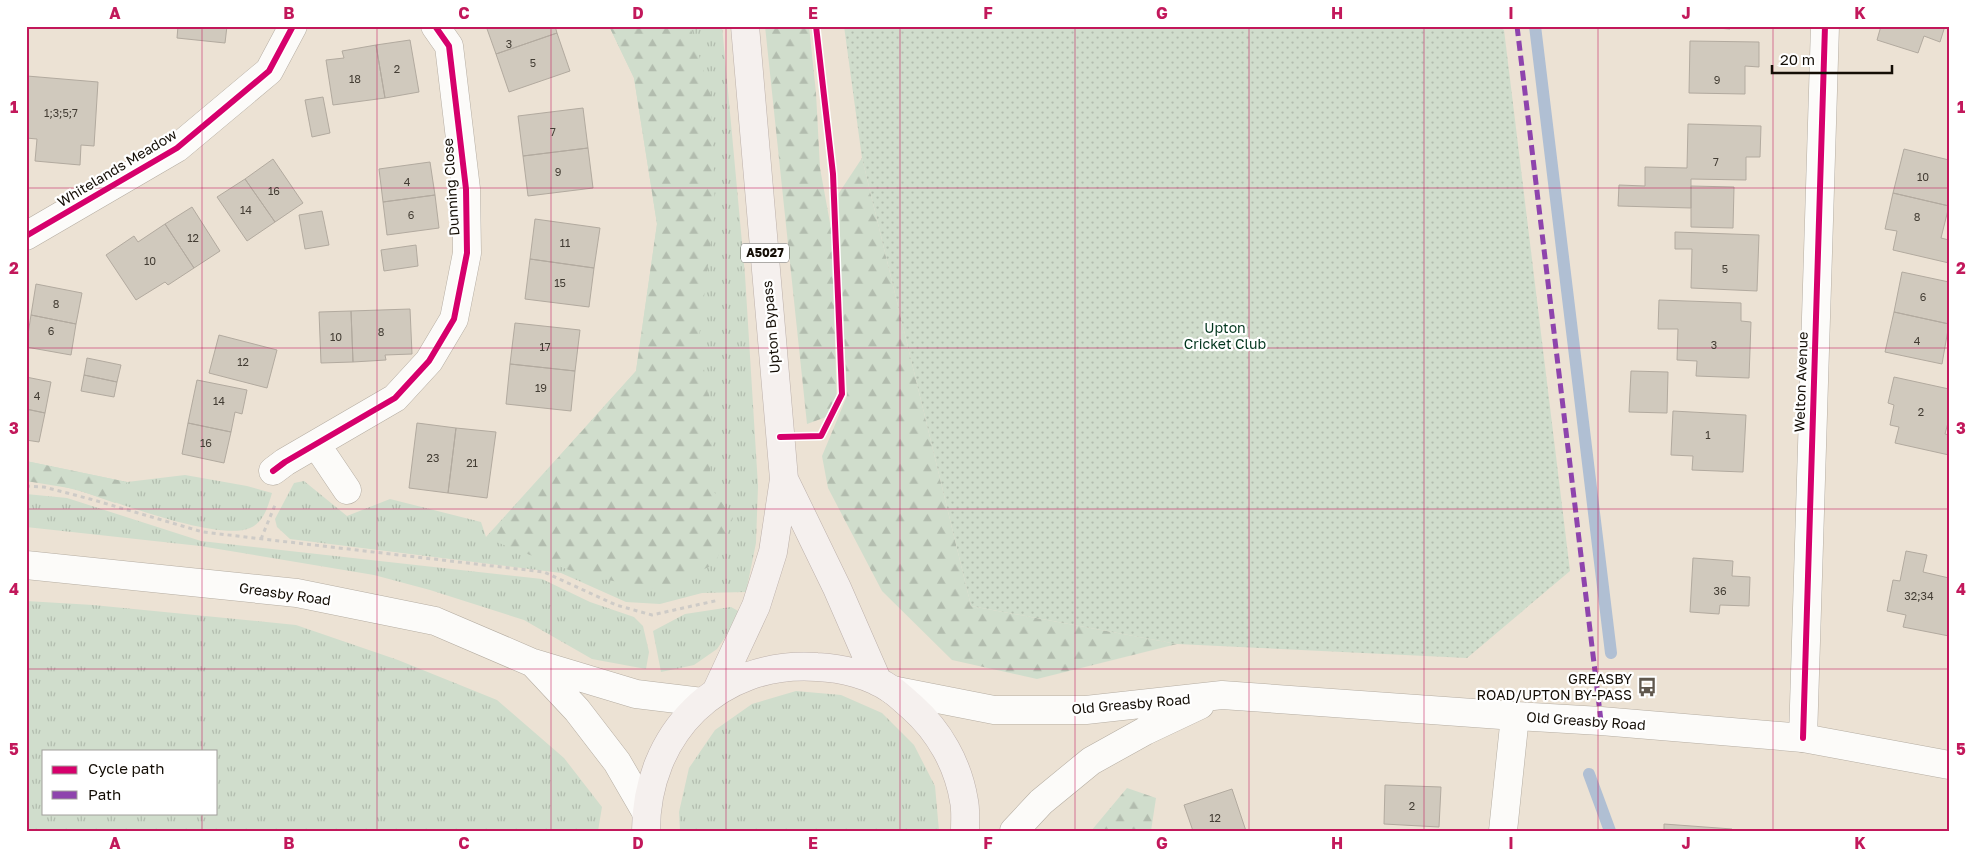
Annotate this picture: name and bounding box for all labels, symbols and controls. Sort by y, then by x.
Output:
text: A [109,3,121,23]
text: B [283,3,295,23]
text: C [458,3,470,23]
text: D [632,3,644,23]
text: E [808,3,818,23]
text: F [983,3,993,23]
text: G [1156,3,1168,23]
text: H [1331,3,1343,23]
text: I [1508,3,1514,23]
text: J [1681,3,1691,23]
text: K [1854,3,1866,23]
house number: 3 [506,37,512,50]
scale bar [1772,42,1892,74]
text: 20 m [1780,50,1815,68]
house number: 5 [530,56,536,69]
house number: 2 [394,62,400,75]
house number: 18 [349,72,361,85]
house number: 9 [1714,73,1720,86]
text: 1 [10,97,18,117]
text: 1 [1957,97,1965,117]
house number: 1;3;5;7 [44,106,78,119]
street label: Whitelands Meadow [54,125,180,210]
house number: 7 [550,125,556,138]
street label: Dunning Close [439,138,462,236]
house number: 7 [1713,155,1719,168]
house number: 9 [555,165,561,178]
house number: 10 [1917,170,1929,183]
house number: 4 [404,175,411,188]
house number: 16 [268,184,280,197]
house number: 14 [240,203,252,216]
house number: 6 [408,208,415,221]
house number: 8 [1914,210,1921,223]
house number: 12 [187,231,199,244]
house number: 11 [560,236,570,249]
road number: A5027 [741,244,789,262]
house number: 10 [144,254,156,267]
text: 2 [9,258,19,278]
text: 2 [1956,258,1966,278]
house number: 5 [1722,262,1728,275]
house number: 15 [554,276,566,289]
street label: Upton Bypass [758,280,783,374]
house number: 6 [1920,290,1927,303]
house number: 8 [53,297,60,310]
park label: Upton Cricket Club [1184,319,1266,352]
house number: 6 [48,324,55,337]
house number: 8 [378,325,385,338]
house number: 10 [330,330,342,343]
street label: Welton Avenue [1790,331,1811,433]
house number: 4 [1914,334,1921,347]
house number: 3 [1711,338,1717,351]
house number: 17 [539,340,551,353]
house number: 12 [237,355,249,368]
house number: 19 [535,381,547,394]
house number: 4 [34,389,41,402]
house number: 14 [213,394,225,407]
house number: 2 [1918,405,1924,418]
text: 3 [9,418,19,438]
text: 3 [1956,418,1966,438]
house number: 1 [1705,428,1711,441]
house number: 16 [200,436,212,449]
house number: 23 [427,451,439,464]
house number: 21 [466,456,478,469]
text: 4 [9,579,19,599]
street label: Greasby Road [238,579,332,608]
text: 4 [1956,579,1966,599]
house number: 36 [1713,584,1727,597]
house number: 32;34 [1904,589,1934,602]
place label: GREASBY ROAD/UPTON BY-PASS [1477,670,1632,703]
bus stop icon: GREASBY ROAD/UPTON BY-PASS [1636,676,1658,698]
street label: Old Greasby Road [1071,690,1191,717]
street label: Old Greasby Road [1526,708,1646,733]
text: 5 [9,739,19,759]
text: 5 [1956,739,1966,759]
legend [42,750,218,814]
text: Cycle path [88,759,164,777]
text: Path [88,785,121,803]
house number: 2 [1409,799,1415,812]
house number: 12 [1209,811,1221,824]
text: A [109,833,121,853]
text: B [283,833,295,853]
text: C [458,833,470,853]
text: D [632,833,644,853]
text: E [808,833,818,853]
text: F [983,833,993,853]
text: G [1156,833,1168,853]
text: H [1331,833,1343,853]
text: I [1508,833,1514,853]
text: J [1681,833,1691,853]
text: K [1854,833,1866,853]

